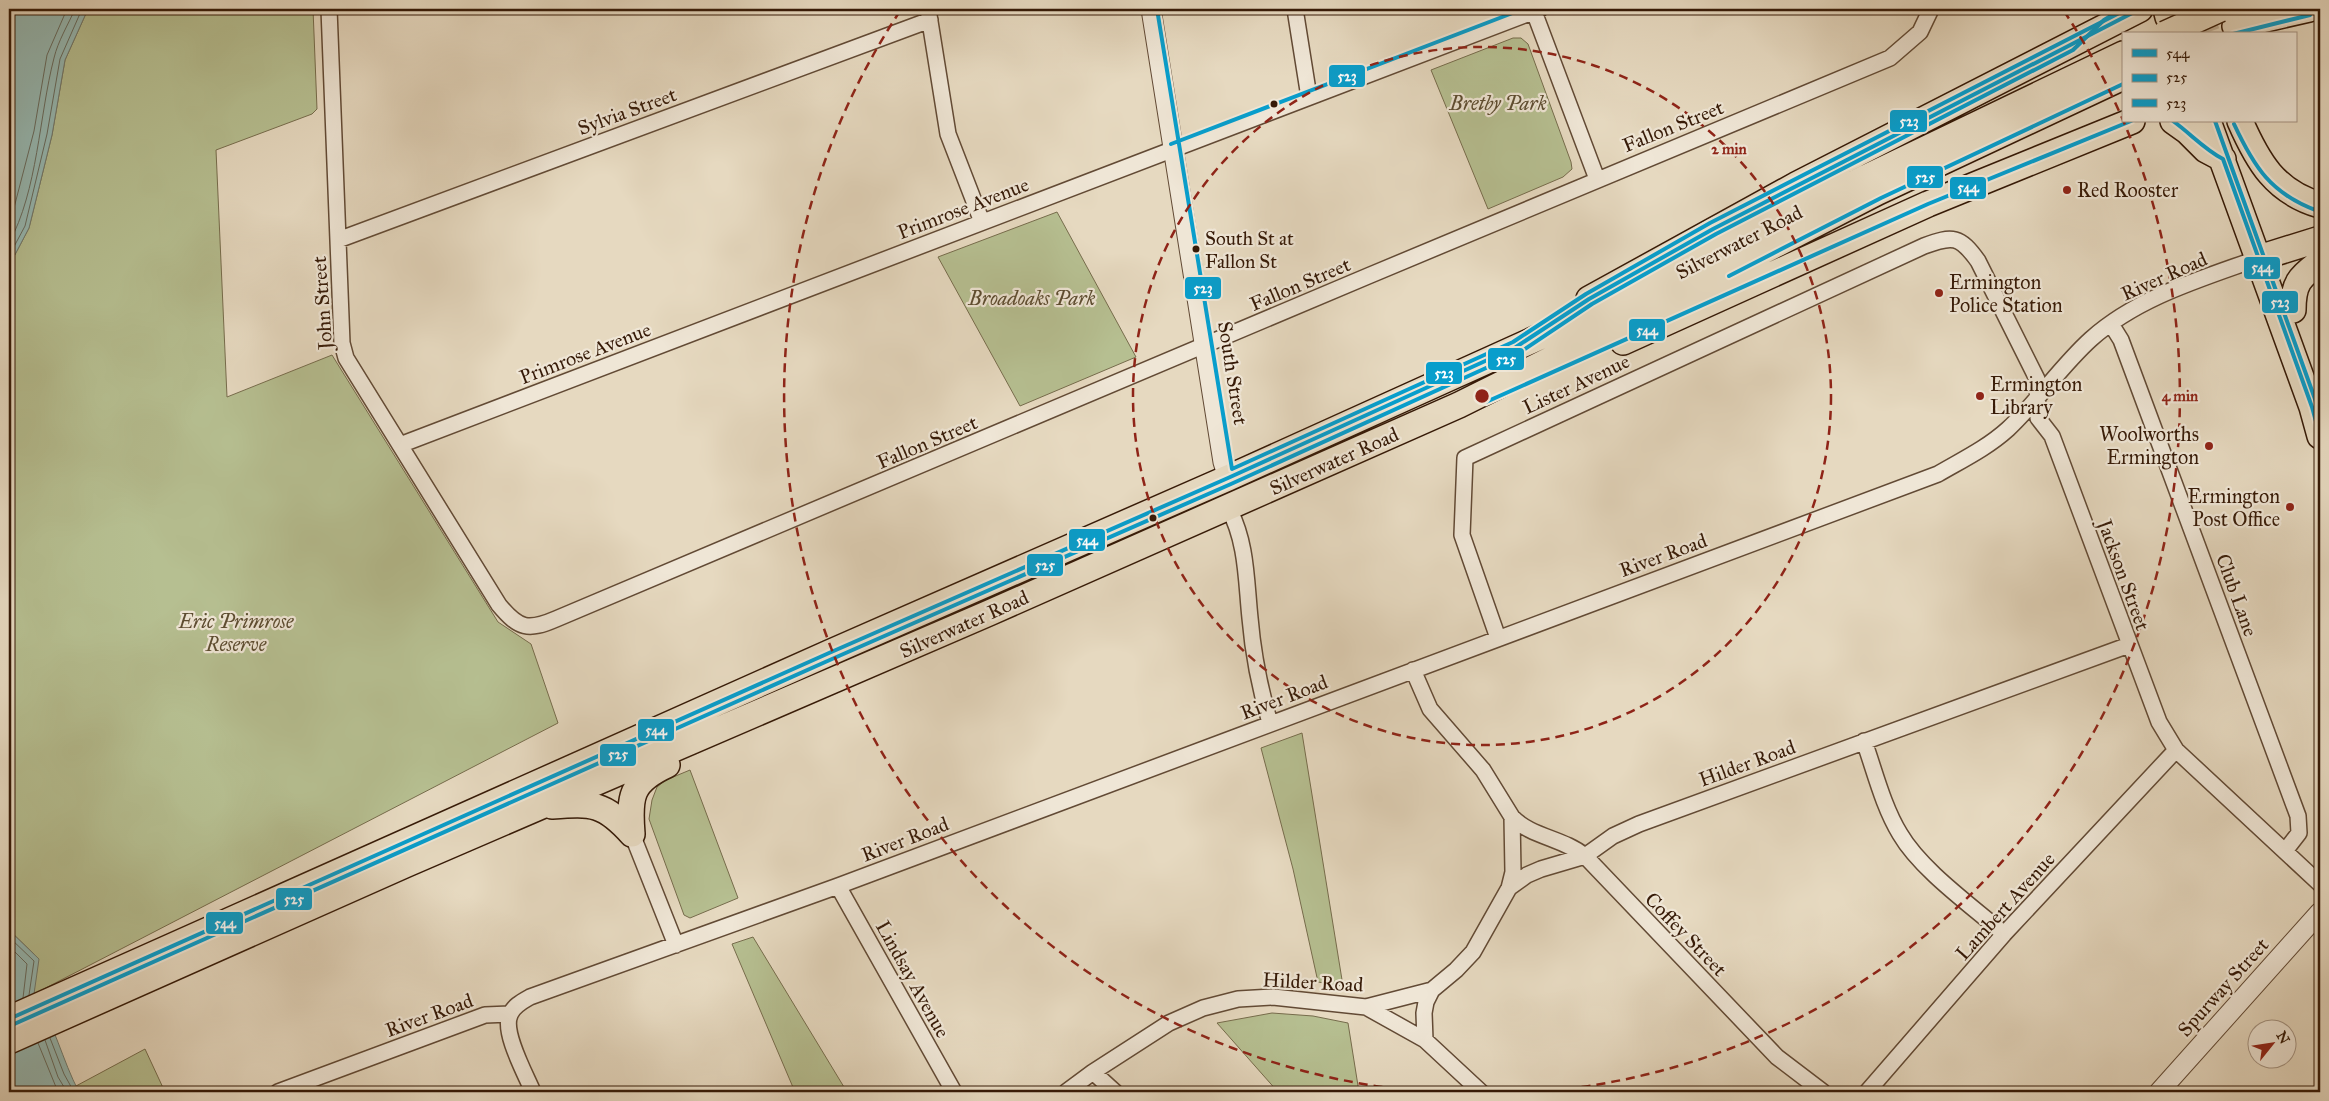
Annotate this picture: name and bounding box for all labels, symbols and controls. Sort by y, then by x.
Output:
legend [2122,32,2296,122]
text: 544 [2166,44,2190,62]
line badge: 523 [1328,64,1366,88]
text: 523 [1337,68,1357,86]
text: 525 [2166,68,2187,86]
street label: Sylvia Street [574,82,680,140]
park label: Bretby Park [1448,91,1547,115]
text: 523 [2166,94,2186,112]
street label: Fallon Street [1619,95,1727,157]
unlabelled marker [1269,99,1279,109]
line badge: 523 [1889,109,1928,133]
text: 523 [1899,113,1919,131]
text: 2 min [1711,140,1748,158]
line badge: 525 [1906,165,1944,189]
text: 525 [1915,169,1935,186]
street label: Primrose Avenue [894,172,1032,244]
line badge: 544 [1949,176,1987,200]
place label: Red Rooster [2077,178,2179,202]
text: 544 [1957,179,1980,197]
marker: Red Rooster [2061,184,2073,196]
street label: Silverwater Road [1672,200,1806,284]
place label: South St at Fallon St [1205,227,1294,273]
marker: South St at Fallon St [1191,244,1201,254]
street label: River Road [2117,246,2211,306]
street label: Fallon Street [1246,252,1354,316]
street label: John Street [307,255,338,353]
line badge: 544 [2243,256,2281,280]
text: 544 [2251,259,2274,277]
place label: Ermington Police Station [1949,270,2063,317]
line badge: 523 [1184,276,1222,300]
text: 523 [1193,280,1213,298]
park label: Broadoaks Park [968,286,1096,310]
marker: Ermington Police Station [1933,287,1945,299]
line badge: 523 [2261,290,2299,314]
text: 523 [2270,294,2290,312]
street label: Primrose Avenue [516,317,654,389]
line badge: 544 [1628,318,1666,342]
street label: South Street [1213,319,1253,427]
text: 544 [1636,322,1659,340]
line badge: 525 [1487,347,1525,371]
street label: Lister Avenue [1519,349,1633,419]
text: 525 [1496,351,1516,368]
line badge: 523 [1425,361,1463,385]
text: 523 [1434,365,1454,383]
place label: Ermington Library [1990,372,2083,419]
centre of rings [1473,387,1491,405]
text: 4 min [2162,387,2199,406]
marker: Ermington Library [1974,390,1986,402]
street label: Fallon Street [873,410,981,474]
street label: Silverwater Road [1266,422,1402,500]
place label: Woolworths Ermington [2099,422,2199,470]
marker: Woolworths Ermington [2203,440,2215,452]
place label: Ermington Post Office [2188,484,2280,531]
marker: Ermington Post Office [2284,501,2296,513]
unlabelled marker [1148,513,1158,523]
street label: Jackson Street [2091,514,2155,634]
line badge: 544 [1068,528,1106,552]
street label: River Road [1616,528,1710,582]
text: 544 [1076,532,1099,550]
street label: Club Lane [2211,550,2263,640]
line badge: 525 [1026,553,1064,577]
text: 525 [1035,557,1055,574]
street label: Silverwater Road [896,585,1032,663]
park label: Eric Primrose Reserve [178,609,294,656]
street label: River Road [1237,669,1331,725]
line badge: 544 [637,718,675,742]
text: 544 [645,722,668,740]
street label: Hilder Road [1695,734,1799,792]
line badge: 525 [599,743,637,767]
text: 525 [608,746,628,763]
street label: River Road [858,811,952,867]
street label: Lambert Avenue [1950,847,2060,965]
line badge: 525 [275,887,313,911]
street label: Coffey Street [1640,887,1732,981]
text: 525 [284,891,304,908]
line badge: 544 [205,911,244,935]
text: 544 [214,915,237,933]
street label: Lindsay Avenue [871,916,955,1042]
street label: Spurway Street [2172,933,2274,1041]
street label: Hilder Road [1262,967,1364,997]
street label: River Road [382,988,476,1042]
north arrow [2246,1018,2296,1068]
text: N [2272,1028,2293,1047]

